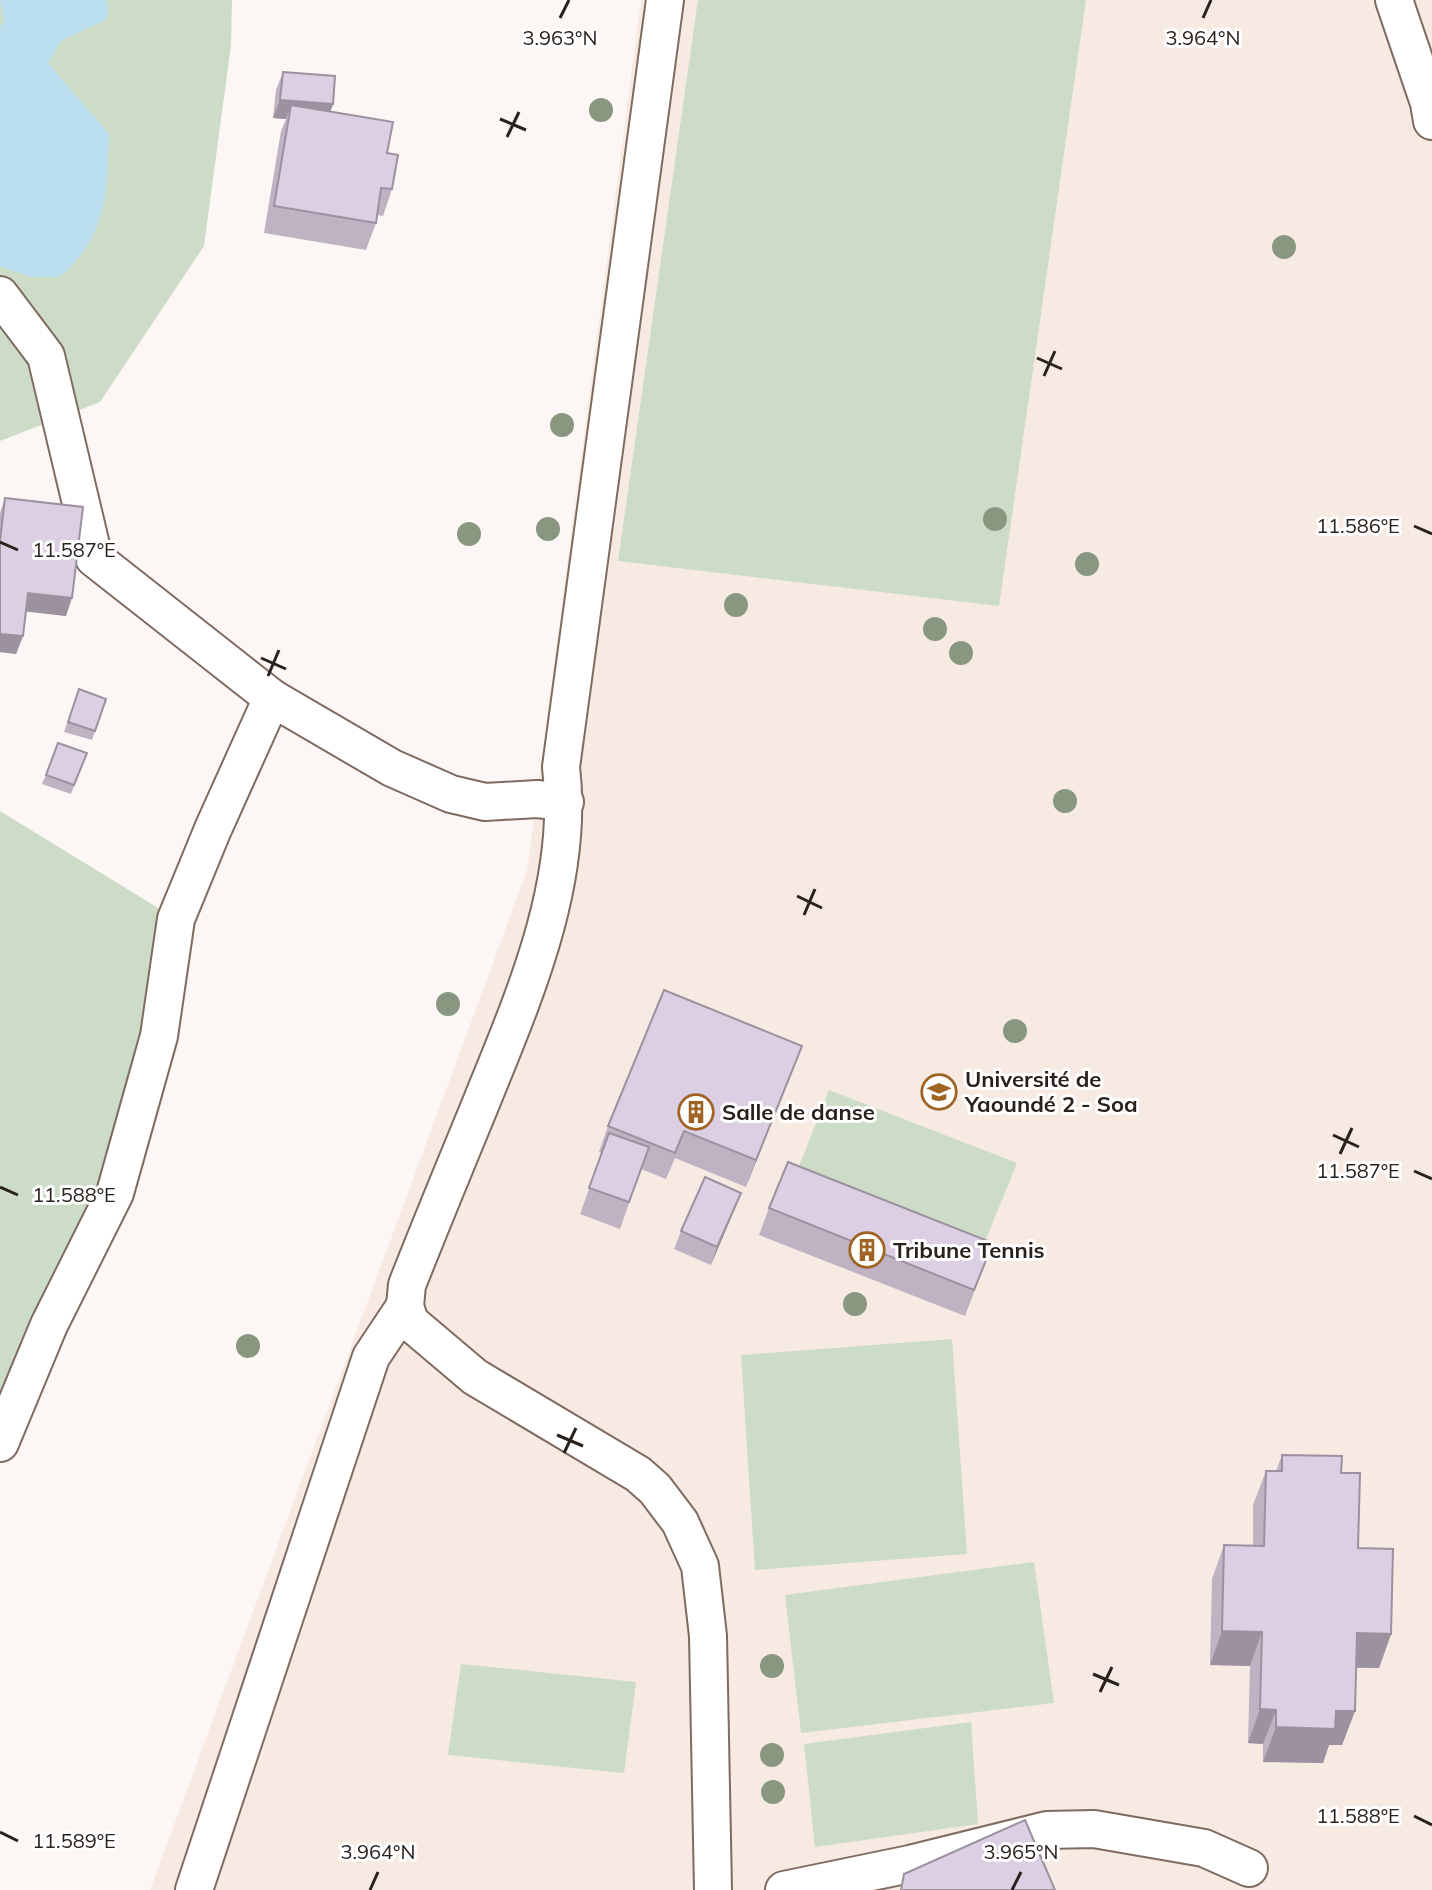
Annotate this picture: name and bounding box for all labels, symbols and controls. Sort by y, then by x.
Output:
text: 3.963°N [523,25,597,50]
text: 3.964°N [1166,25,1240,50]
text: 11.586°E [1316,513,1400,538]
text: 11.587°E [32,537,116,562]
place label: Université de Yaoundé 2 - Soa [964,1065,1138,1118]
school or university icon: Université de Yaoundé 2 - Soa [920,1073,958,1111]
building icon: Salle de danse [677,1093,715,1131]
place label: Salle de danse [722,1098,875,1126]
text: 11.587°E [1316,1158,1400,1183]
text: 11.588°E [32,1182,116,1207]
building icon: Tribune Tennis [848,1231,886,1269]
place label: Tribune Tennis [893,1236,1045,1264]
text: 11.588°E [1316,1803,1400,1828]
text: 11.589°E [32,1828,116,1853]
text: 3.964°N [341,1839,415,1864]
text: 3.965°N [984,1839,1058,1864]

